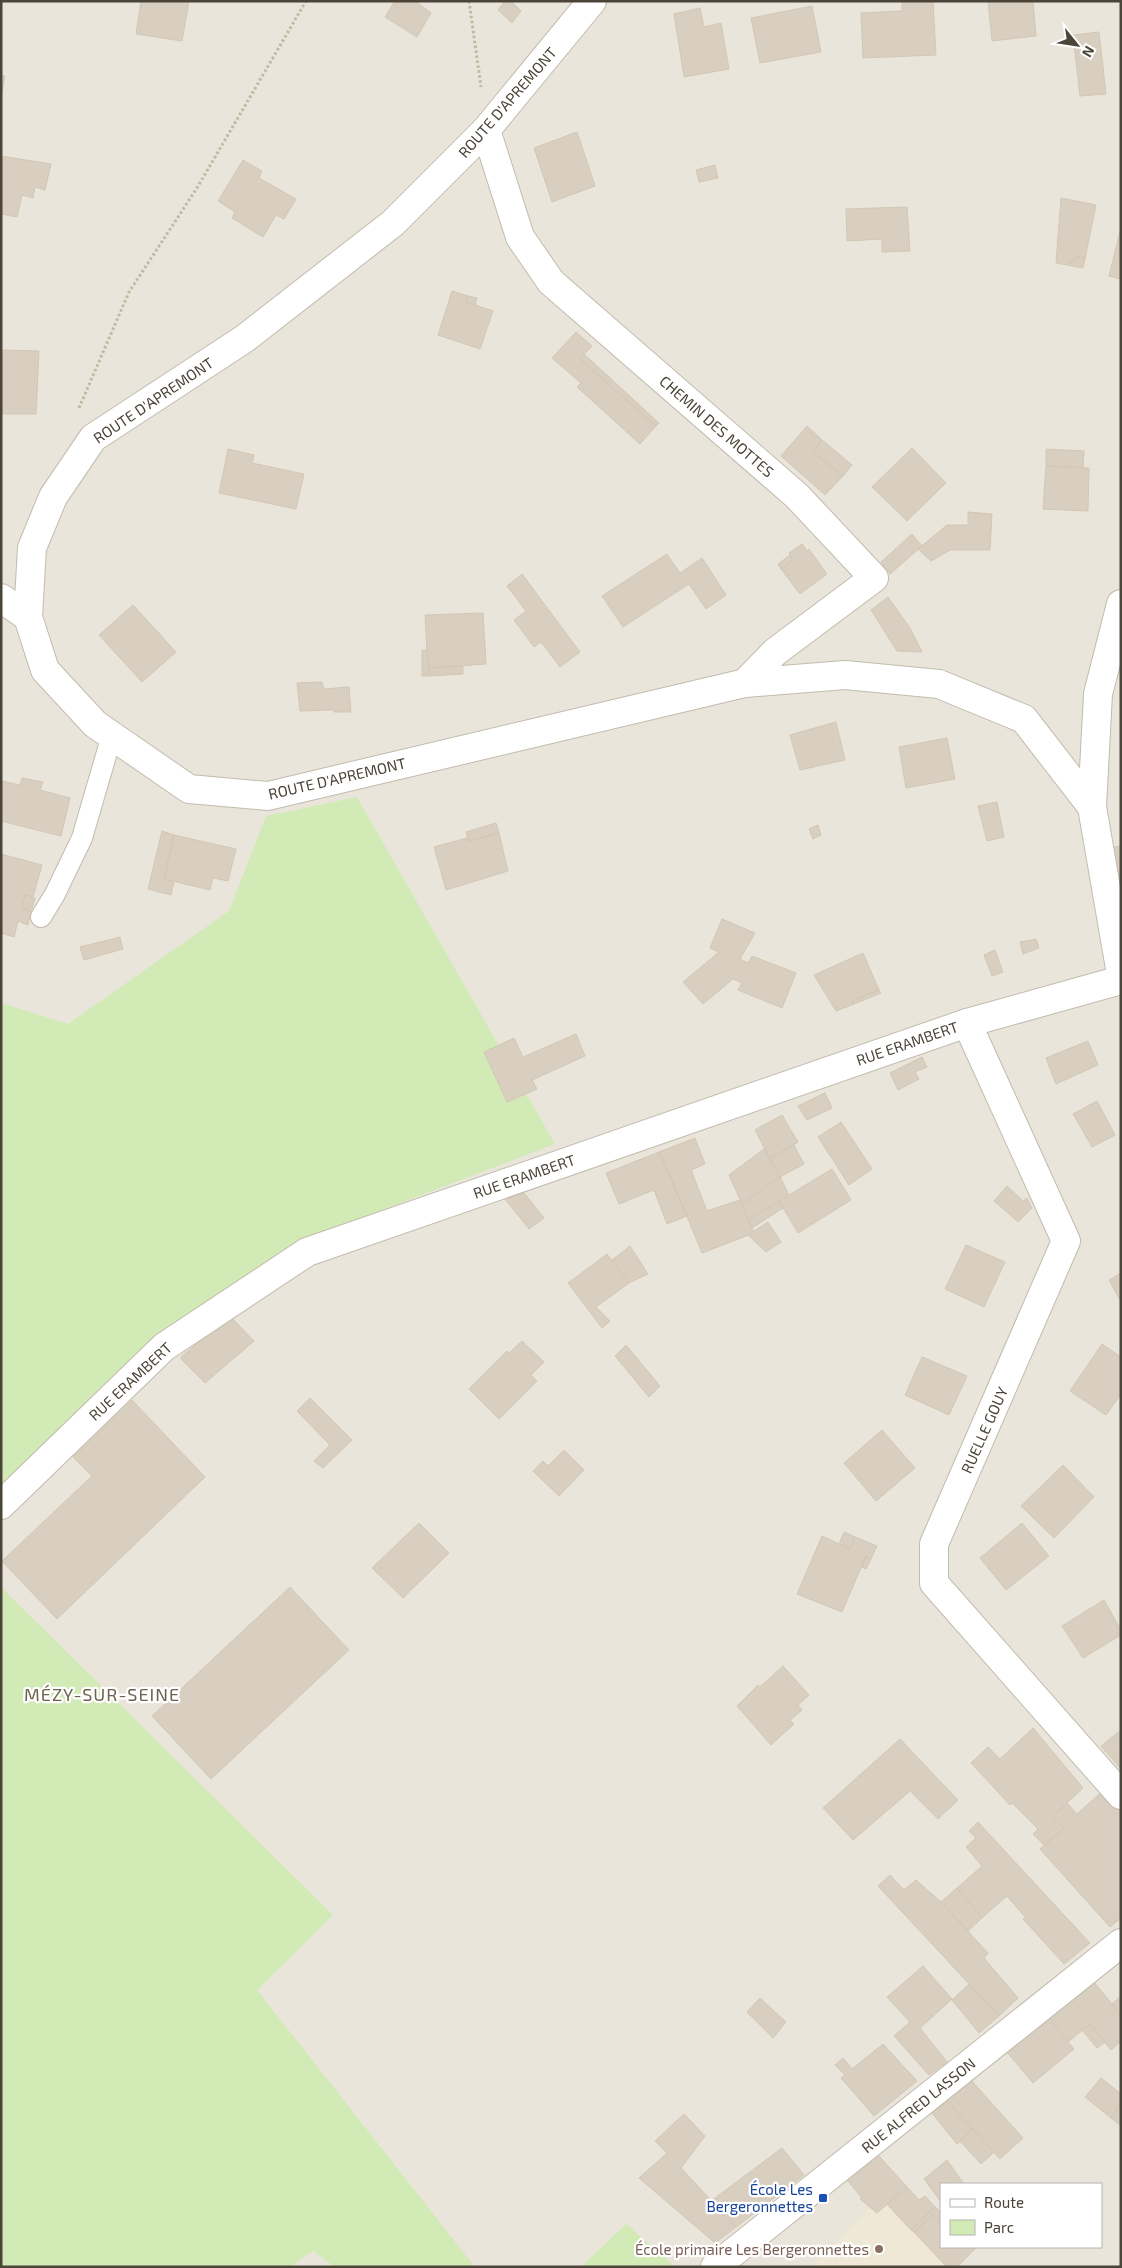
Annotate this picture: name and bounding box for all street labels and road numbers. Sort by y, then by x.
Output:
street label: ROUTE D'APREMONT [454,43,560,161]
street label: ROUTE D'APREMONT [90,353,217,447]
street label: CHEMIN DES MOTTES [656,372,778,480]
street label: ROUTE D'APREMONT [266,753,408,803]
street label: RUE ERAMBERT [854,1017,961,1069]
street label: RUE ERAMBERT [471,1150,578,1202]
street label: RUE ERAMBERT [85,1338,175,1424]
street label: RUELLE GOUY [957,1384,1011,1476]
street label: RUE ALFRED LASSON [857,2054,979,2156]

